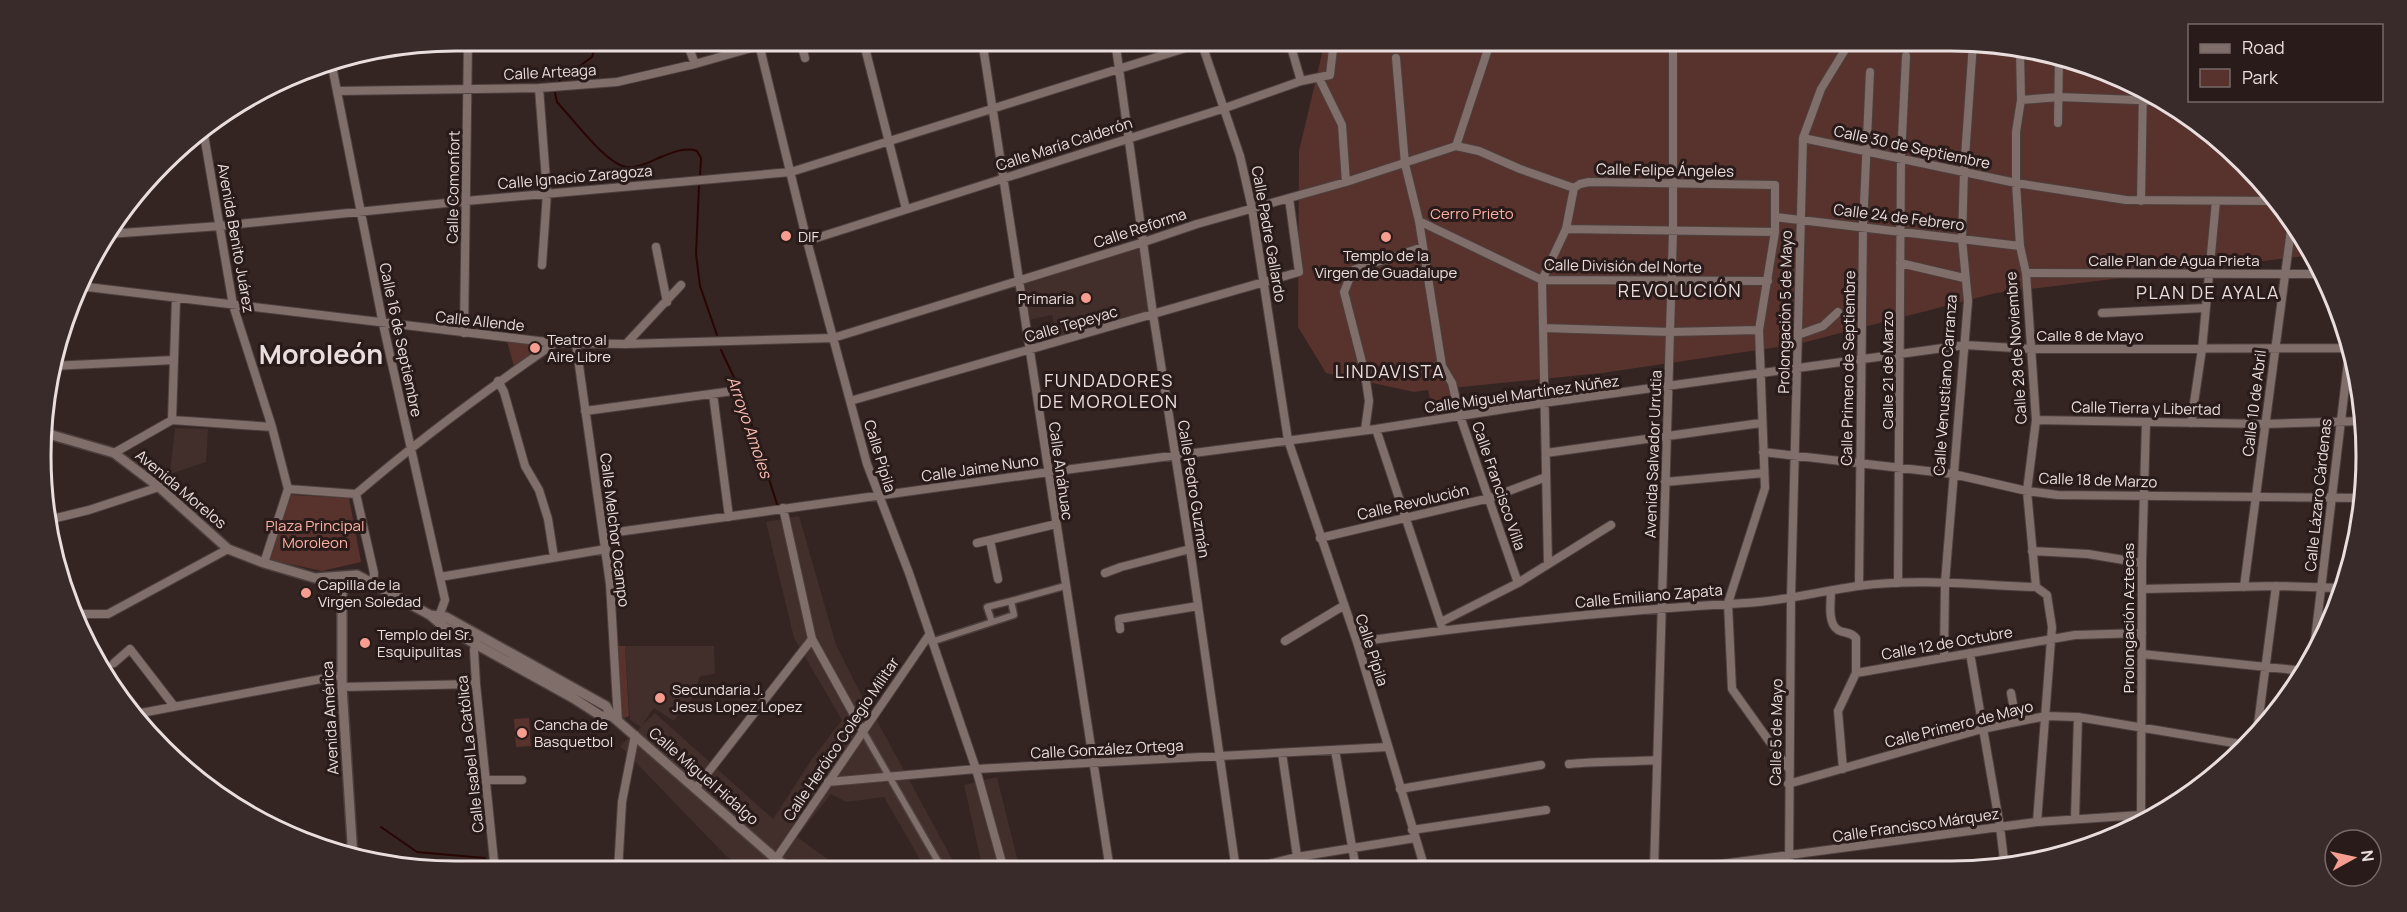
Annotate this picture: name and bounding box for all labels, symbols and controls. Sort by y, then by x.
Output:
legend [2188,24,2383,102]
text: Road [2242,35,2285,59]
street label: Calle Arteaga [503,59,597,85]
text: Park [2242,65,2279,89]
street label: Calle María Calderón [993,112,1135,176]
street label: Calle 30 de Septiembre [1832,120,1992,174]
street label: Calle Comonfort [442,130,464,244]
street label: Calle Felipe Ángeles [1596,158,1734,182]
street label: Calle Ignacio Zaragoza [497,160,653,194]
street label: Avenida Benito Juárez [213,162,259,314]
street label: Calle Padre Gallardo [1247,164,1291,304]
street label: Calle 24 de Febrero [1832,199,1966,235]
street label: Calle Reforma [1091,203,1189,253]
park label: Cerro Prieto [1430,203,1514,224]
place label: DIF [798,226,820,247]
marker: DIF [779,229,793,243]
marker: Templo de la Virgen de Guadalupe [1379,230,1393,244]
street label: Prolongación 5 de Mayo [1773,230,1797,394]
place label: Templo de la Virgen de Guadalupe [1315,245,1457,283]
street label: Calle Plan de Agua Prieta [2089,250,2260,271]
street label: Calle División del Norte [1544,254,1702,278]
street label: Calle 16 de Septiembre [374,261,428,419]
street label: Calle Primero de Septiembre [1836,270,1860,466]
street label: Calle 28 de Noviembre [2000,271,2032,425]
district label: REVOLUCIÓN [1618,278,1742,302]
district label: PLAN DE AYALA [2136,280,2280,304]
place label: Primaria [1018,288,1074,309]
marker: Primaria [1079,291,1093,305]
street label: Calle Venustiano Carranza [1928,294,1962,476]
street label: Calle Tepeyac [1022,301,1120,347]
street label: Calle Allende [434,306,526,336]
street label: Calle 21 de Marzo [1877,311,1898,429]
street label: Calle 8 de Mayo [2036,325,2144,346]
place label: Teatro al Aire Libre [547,329,611,367]
district label: Moroleón [259,335,383,372]
marker: Teatro al Aire Libre [528,341,542,355]
street label: Calle 10 de Abril [2237,348,2271,458]
district label: LINDAVISTA [1335,359,1445,383]
district label: FUNDADORES DE MOROLEON [1039,368,1179,413]
street label: Calle Miguel Martínez Núñez [1423,370,1621,418]
street label: Avenida Salvador Urrutia [1640,370,1666,538]
water label: Arroyo Amoles [722,373,778,482]
street label: Calle Tierra y Libertad [2071,396,2221,420]
street label: Calle Pípila [859,417,901,495]
street label: Calle Lázaro Cárdenas [2300,417,2336,573]
street label: Calle Pedro Guzmán [1173,419,1215,559]
street label: Calle Francisco Villa [1467,419,1531,553]
street label: Calle Anáhuac [1044,420,1078,522]
street label: Avenida Morelos [131,445,231,533]
street label: Calle Jaime Nuno [920,449,1040,487]
street label: Calle Melchor Ocampo [595,452,635,608]
street label: Calle 18 de Marzo [2038,467,2158,493]
street label: Calle Revolución [1355,479,1471,525]
park label: Plaza Principal Moroleon [266,515,364,553]
street label: Prolongación Aztecas [2118,543,2139,693]
place label: Capilla de la Virgen Soledad [318,574,421,612]
street label: Calle Emiliano Zapata [1574,579,1724,613]
marker: Capilla de la Virgen Soledad [299,586,313,600]
street label: Calle Pípila [1350,611,1394,689]
street label: Calle 12 de Octubre [1880,621,2014,665]
place label: Templo del Sr. Esquipulitas [377,624,472,662]
marker: Templo del Sr. Esquipulitas [358,636,372,650]
street label: Calle Heróico Colegio Militar [778,652,904,825]
street label: Avenida América [317,661,343,775]
street label: Calle Isabel La Católica [451,674,489,834]
street label: Calle 5 de Mayo [1765,678,1787,786]
place label: Secundaria J. Jesus Lopez Lopez [672,679,803,717]
marker: Secundaria J. Jesus Lopez Lopez [653,691,667,705]
street label: Calle Primero de Mayo [1883,695,2035,753]
place label: Cancha de Basquetbol [534,714,613,752]
street label: Calle Miguel Hidalgo [645,722,764,830]
marker: Cancha de Basquetbol [515,726,529,740]
street label: Calle González Ortega [1030,735,1184,763]
street label: Calle Francisco Márquez [1831,803,2001,847]
north arrow [2323,828,2383,888]
text: N [2356,849,2380,863]

